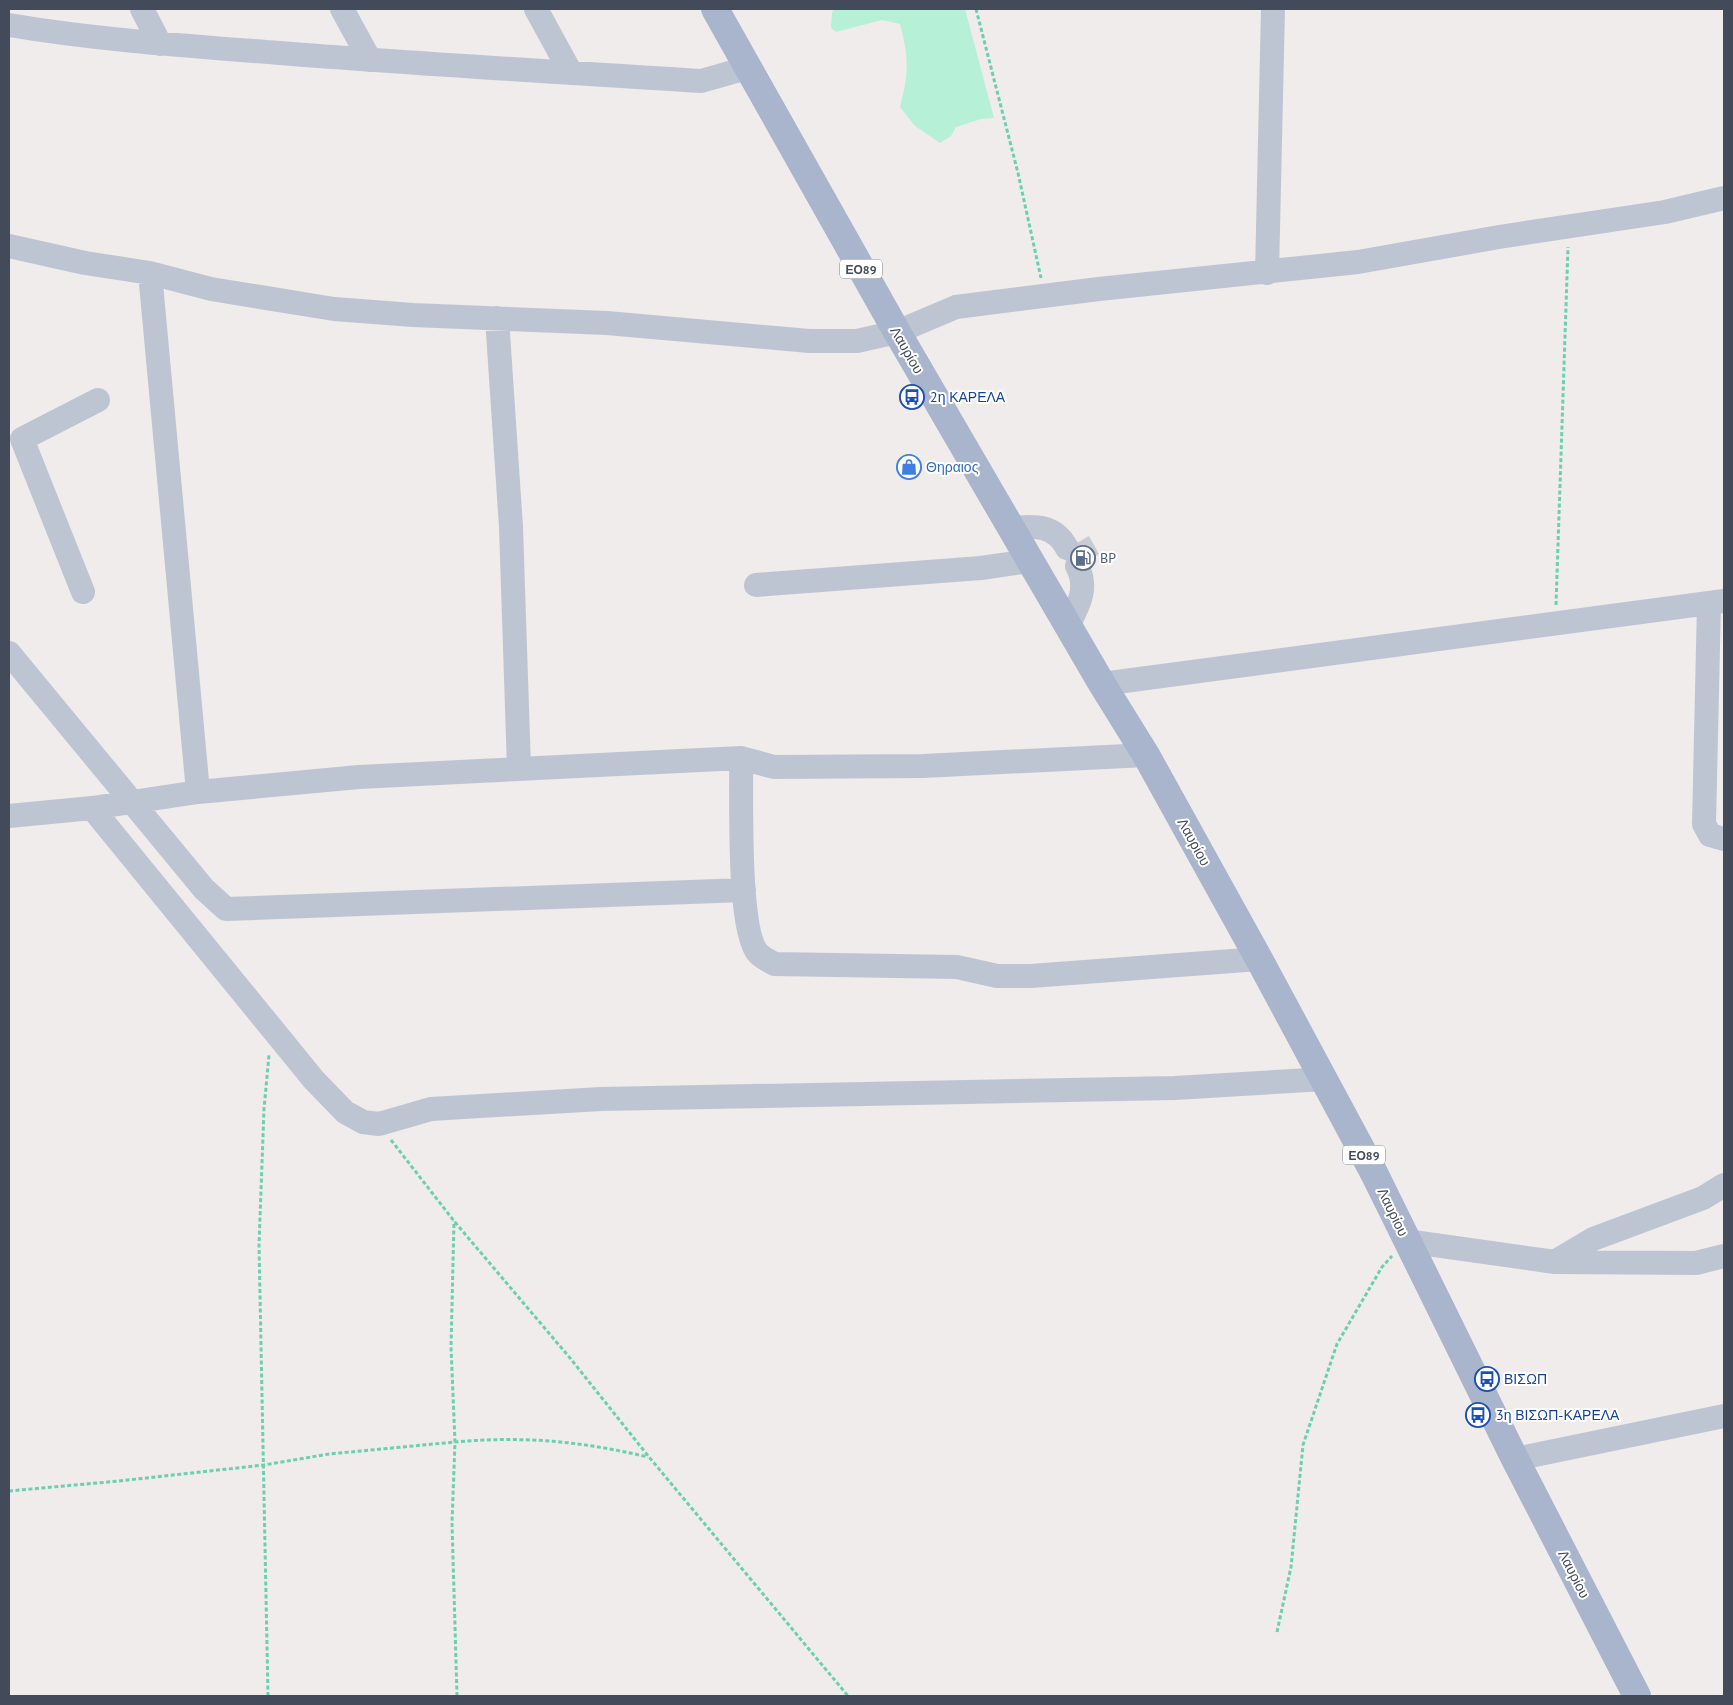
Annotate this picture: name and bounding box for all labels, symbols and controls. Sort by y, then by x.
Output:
road number: ΕΟ89 [840,260,882,278]
street label: Λαυρίου [886,323,928,377]
bus stop icon: 2η ΚΑΡΕΛΑ [899,384,925,410]
place label: 2η ΚΑΡΕΛΑ [930,388,1006,406]
shop icon: Θηραιος [896,454,922,480]
place label: Θηραιος [926,458,979,476]
fuel station icon: BP [1070,545,1096,571]
place label: BP [1100,549,1116,567]
street label: Λαυρίου [1174,815,1214,869]
road number: ΕΟ89 [1343,1146,1385,1164]
street label: Λαυρίου [1374,1185,1412,1239]
bus stop icon: ΒΙΣΩΠ [1474,1366,1500,1392]
place label: ΒΙΣΩΠ [1504,1370,1547,1388]
bus stop icon: 3η ΒΙΣΩΠ-ΚΑΡΕΛΑ [1465,1402,1491,1428]
place label: 3η ΒΙΣΩΠ-ΚΑΡΕΛΑ [1496,1406,1620,1424]
street label: Λαυρίου [1554,1547,1594,1601]

